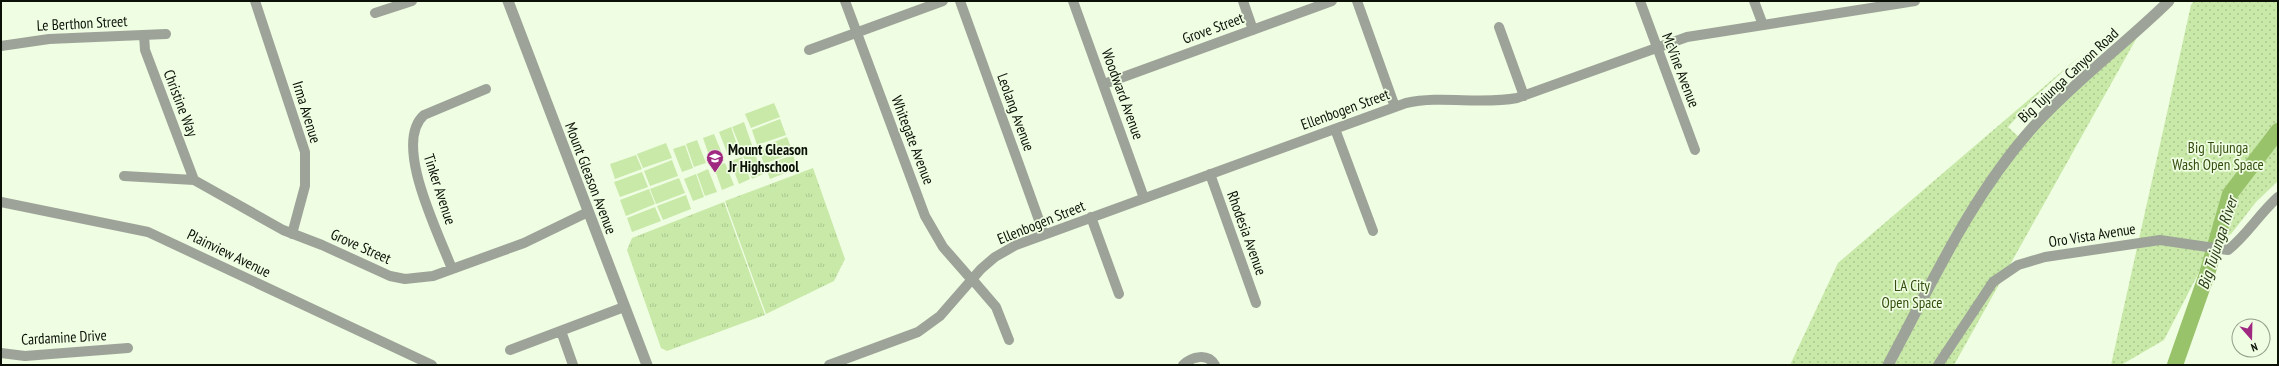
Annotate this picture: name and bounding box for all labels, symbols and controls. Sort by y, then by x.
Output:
street label: Grove Street [1180,8,1246,48]
street label: Le Berthon Street [36,11,128,35]
street label: Big Tujunga Canyon Road [2014,24,2122,126]
street label: McVine Avenue [1658,30,1704,110]
street label: Woodward Avenue [1098,46,1148,142]
street label: Christine Way [160,67,203,140]
street label: Leolang Avenue [993,71,1039,153]
street label: Irma Avenue [289,79,325,145]
street label: Ellenbogen Street [1298,84,1392,134]
street label: Whitegate Avenue [887,93,939,187]
street label: Mount Gleason Avenue [561,119,621,237]
park label: Big Tujunga Wash Open Space [2172,138,2264,174]
place label: Mount Gleason Jr Highschool [727,140,808,176]
school or university icon: Mount Gleason Jr Highschool [705,148,725,173]
street label: Tinker Avenue [420,151,460,227]
street label: Rhodesia Avenue [1223,188,1271,278]
water label: Big Tujunga River [2193,192,2242,292]
street label: Ellenbogen Street [994,196,1088,248]
street label: Oro Vista Avenue [2047,219,2137,251]
street label: Grove Street [328,224,394,268]
street label: Plainview Avenue [184,225,274,281]
park label: LA City Open Space [1882,276,1942,312]
north arrow [2231,318,2271,358]
street label: Cardamine Drive [21,325,107,349]
text: N [2249,340,2260,355]

